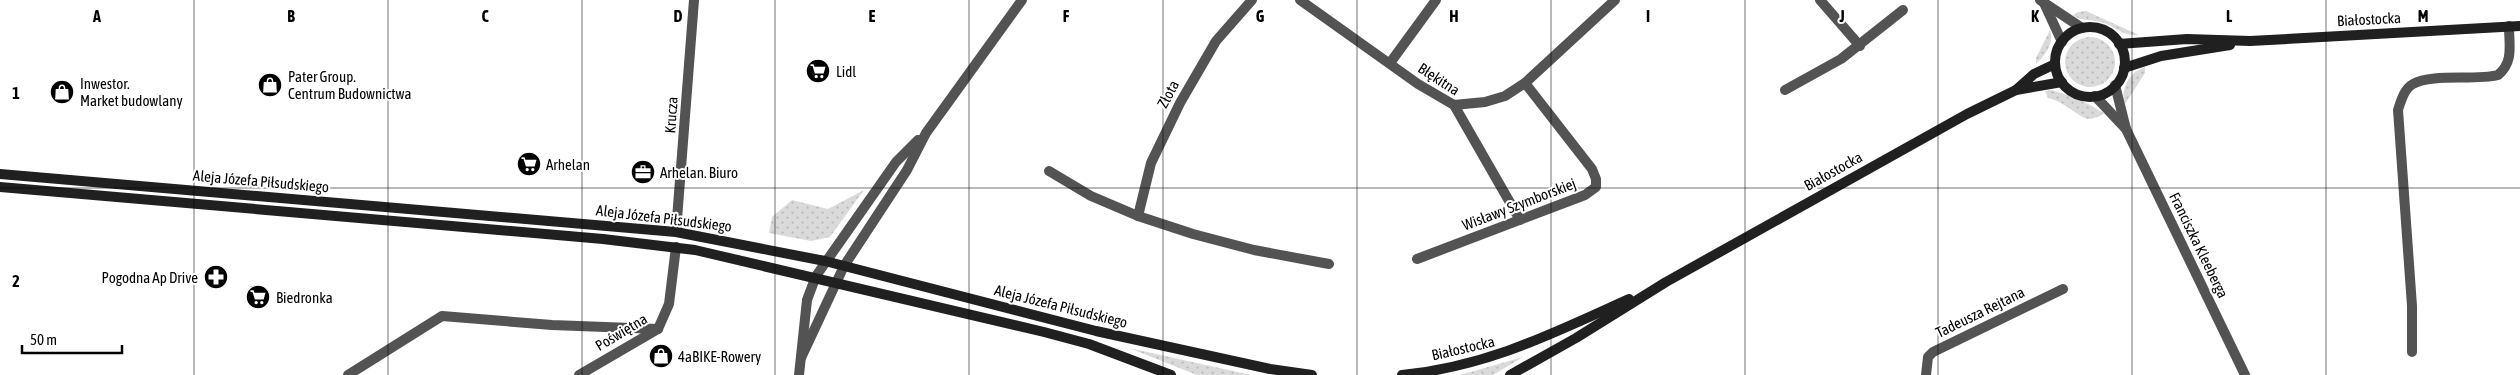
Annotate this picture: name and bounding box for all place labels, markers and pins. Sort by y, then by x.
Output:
supermarket icon: Lidl [805,58,831,84]
place label: Lidl [836,63,856,80]
place label: Pater Group. Centrum Budownictwa [288,68,411,102]
shop icon: Pater Group. Centrum Budownictwa [257,72,283,98]
place label: Inwestor. Market budowlany [80,75,183,109]
shop icon: Inwestor. Market budowlany [49,79,75,105]
supermarket icon: Arhelan [516,151,542,177]
place label: Arhelan [546,156,590,173]
office icon: Arhelan. Biuro [630,159,656,185]
place label: Arhelan. Biuro [660,164,738,181]
pharmacy icon: Pogodna Ap Drive [203,264,229,290]
place label: Pogodna Ap Drive [102,269,198,286]
supermarket icon: Biedronka [245,284,271,310]
place label: Biedronka [276,289,333,306]
shop icon: 4aBIKE-Rowery [648,343,674,369]
place label: 4aBIKE-Rowery [678,348,761,365]

